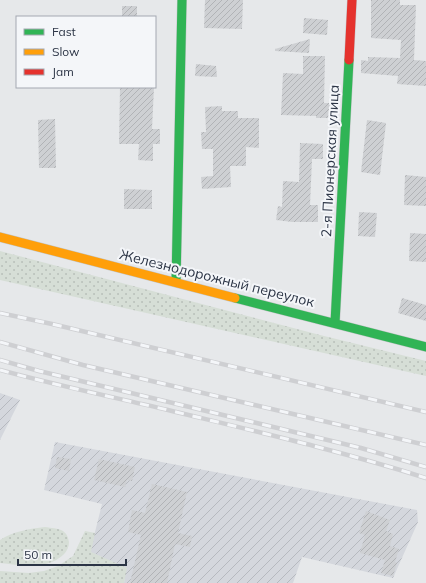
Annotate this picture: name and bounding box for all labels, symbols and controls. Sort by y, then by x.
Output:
legend [16,16,156,88]
text: Fast [52,24,76,39]
text: Slow [52,44,80,59]
text: Jam [52,64,74,79]
street label: 2-я Пионерская улица [317,84,343,238]
street label: Железнодорожный переулок [118,245,317,311]
scale bar [18,541,126,567]
text: 50 m [24,547,52,562]

